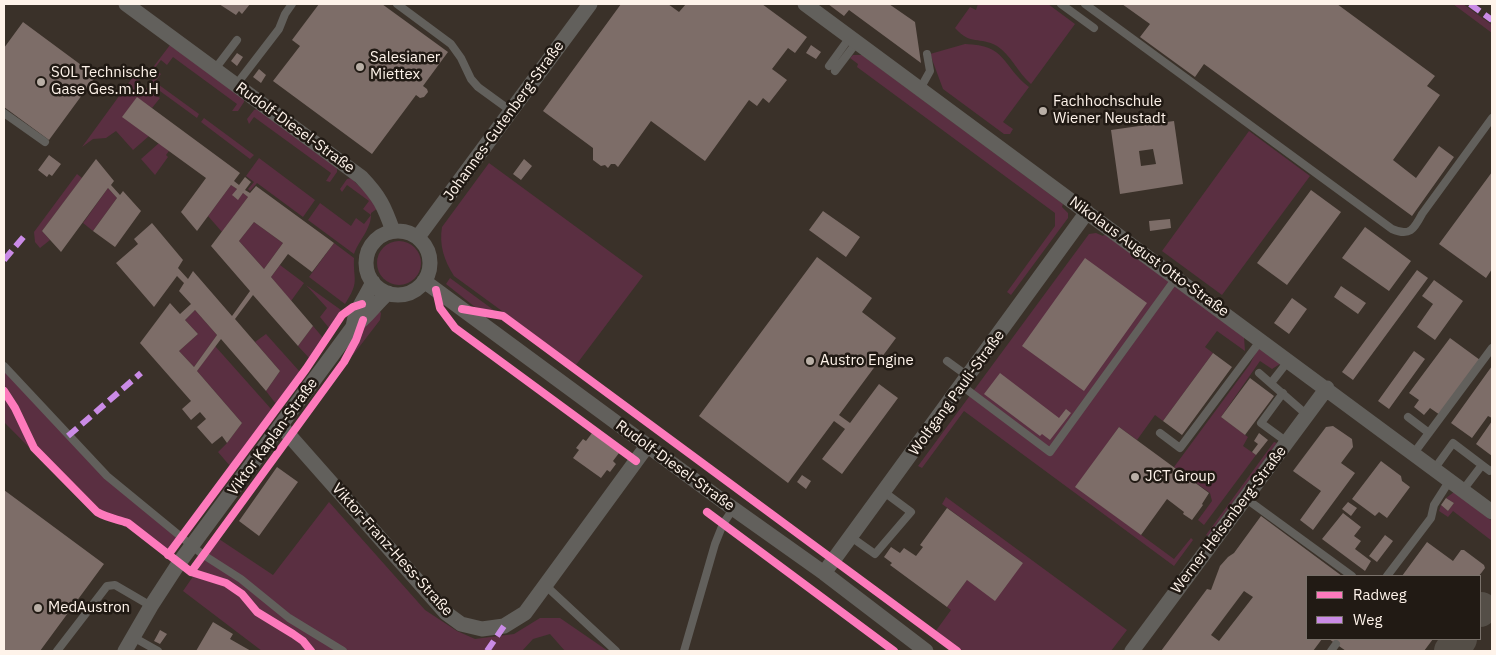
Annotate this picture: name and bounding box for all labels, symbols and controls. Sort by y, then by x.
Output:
street label: Johannes-Gutenberg-Straße [440,38,568,204]
place label: Salesianer Miettex [370,49,440,84]
marker: Salesianer Miettex [354,61,366,73]
place label: SOL Technische Gase Ges.m.b.H [51,64,159,99]
marker: SOL Technische Gase Ges.m.b.H [35,76,47,88]
street label: Rudolf-Diesel-Straße [232,79,358,177]
place label: Fachhochschule Wiener Neustadt [1053,93,1166,128]
marker: Fachhochschule Wiener Neustadt [1037,105,1049,117]
street label: Nikolaus August Otto-Straße [1066,193,1232,321]
street label: Wolfgang Pauli-Straße [905,327,1009,459]
place label: Austro Engine [820,352,914,370]
marker: Austro Engine [804,355,816,367]
street label: Viktor Kaplan-Straße [224,375,322,499]
street label: Rudolf-Diesel-Straße [612,417,738,515]
street label: Werner Heisenberg-Straße [1168,443,1290,597]
place label: JCT Group [1145,468,1216,486]
marker: JCT Group [1129,471,1141,483]
street label: Viktor-Franz-Hess-Straße [328,480,456,620]
legend [1306,575,1481,640]
text: Radweg [1353,585,1407,604]
place label: MedAustron [48,599,130,617]
marker: MedAustron [32,602,44,614]
text: Weg [1353,610,1382,629]

